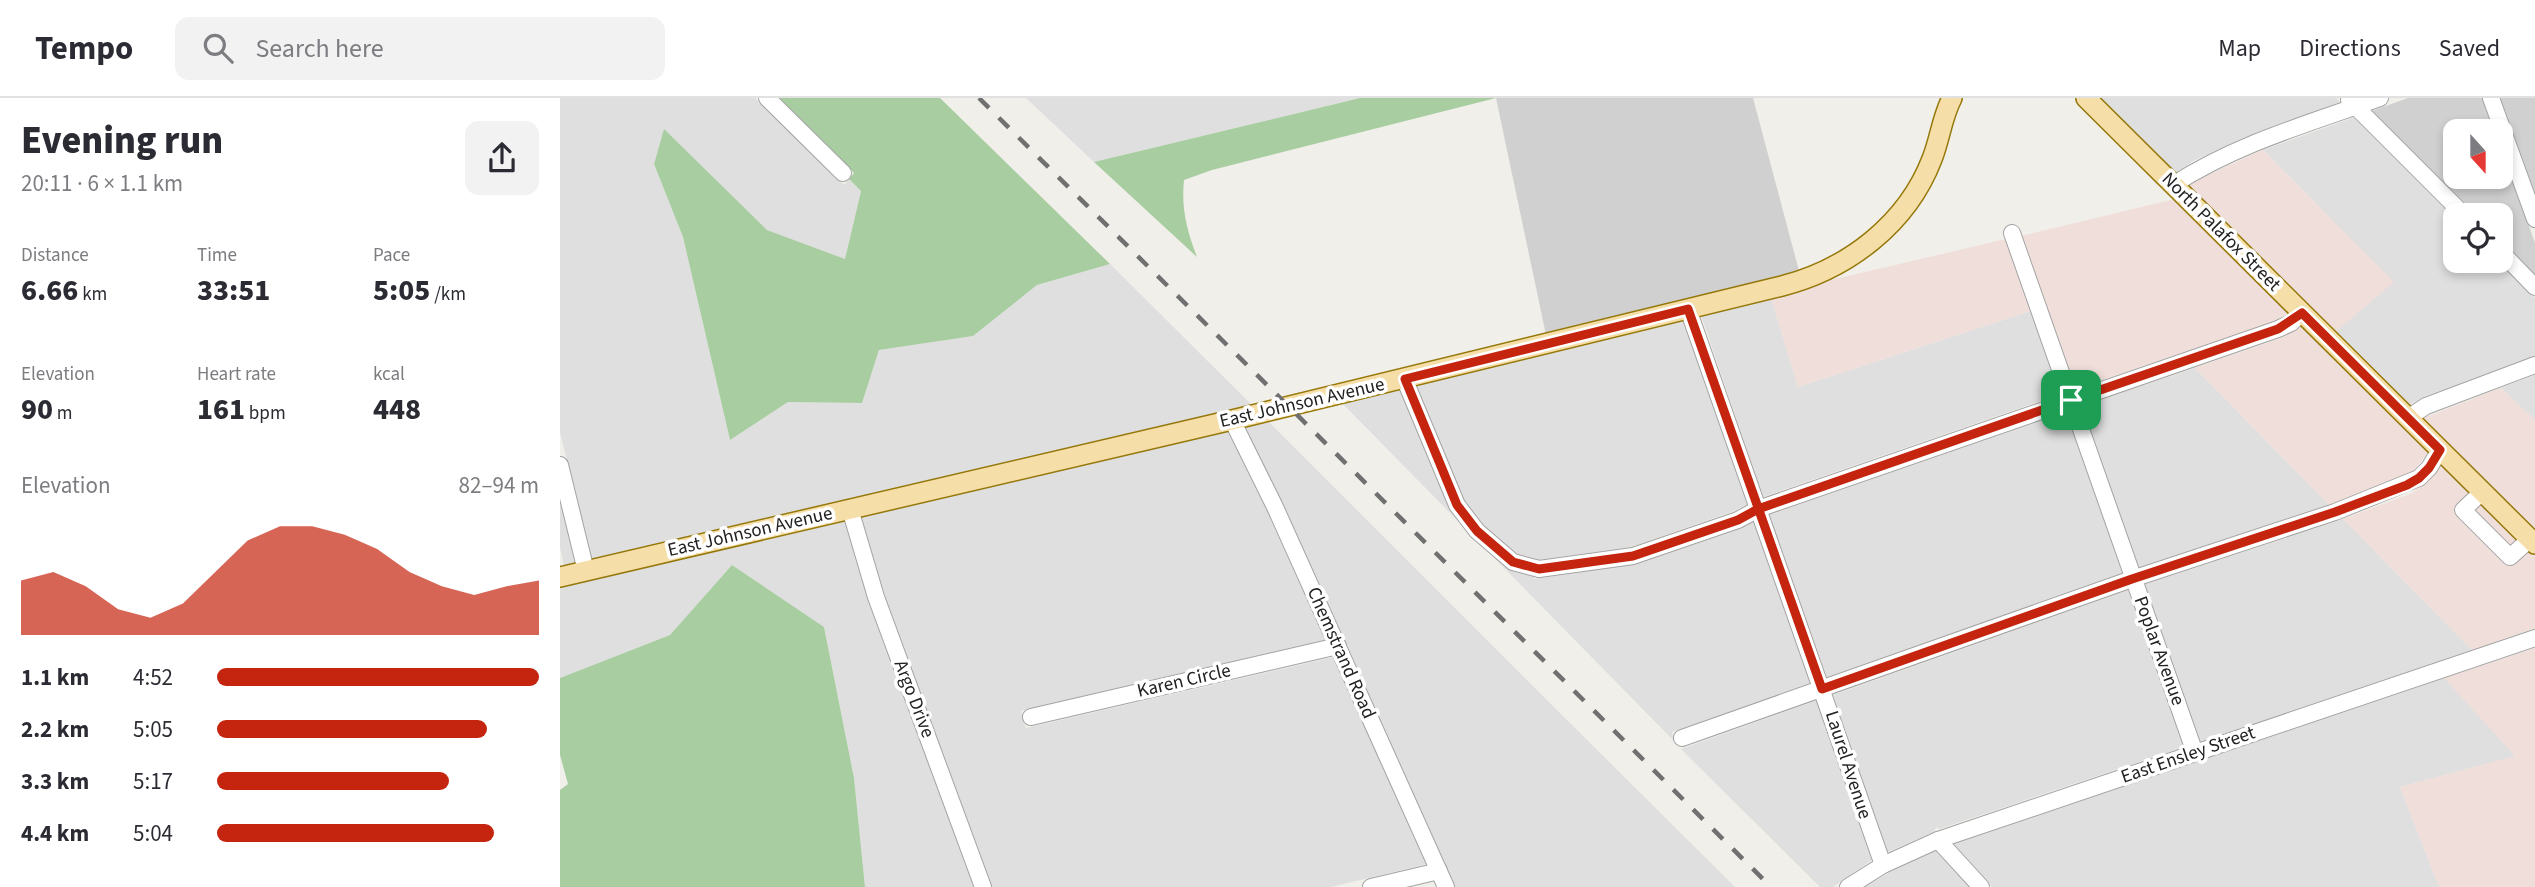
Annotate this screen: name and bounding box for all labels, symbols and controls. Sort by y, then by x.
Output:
search box [175,17,665,80]
text: Tempo [35,25,133,72]
icon: search [199,29,237,67]
text: Search here [255,30,384,67]
text: Map [2218,31,2261,66]
text: Directions [2299,31,2401,66]
text: Saved [2439,31,2500,66]
text: Evening run [21,114,223,168]
north arrow [2443,119,2513,189]
map controls [2443,119,2513,273]
button: share [465,121,539,195]
street label: North Palafox Street [2155,166,2287,298]
text: 20:11 · 6 × 1.1 km [21,167,183,200]
button: locate [2443,203,2513,273]
text: Distance [21,242,89,269]
text: Time [197,242,237,269]
text: Pace [373,242,410,269]
text: 6.66 [21,269,78,312]
text: 33:51 [197,269,270,312]
text: 5:05 [373,269,430,312]
text: km [78,281,107,308]
text: /km [430,281,466,308]
text: Elevation [21,361,95,388]
text: Heart rate [197,361,276,388]
text: kcal [373,361,405,388]
pin [2041,370,2101,430]
street label: East Johnson Avenue [1217,371,1387,435]
icon: arrive [2052,381,2090,419]
text: 90 [21,388,53,431]
text: 161 [197,388,245,431]
text: 448 [373,388,421,431]
text: m [53,400,73,427]
text: bpm [245,400,286,427]
text: Elevation [21,469,111,502]
text: 82–94 m [459,469,539,502]
street label: East Johnson Avenue [665,500,835,564]
street label: Chemstrand Road [1300,583,1382,723]
street label: Poplar Avenue [2127,593,2191,709]
street label: Argo Drive [887,656,941,742]
street label: Karen Circle [1134,657,1234,705]
text: 1.1 km [21,661,89,694]
text: 4:52 [133,661,173,694]
street label: Laurel Avenue [1818,707,1878,823]
text: 2.2 km [21,713,89,746]
text: 5:05 [133,713,173,746]
street label: East Ensley Street [2117,719,2259,791]
text: 3.3 km [21,765,89,798]
text: 5:17 [133,765,173,798]
text: 4.4 km [21,817,89,850]
text: 5:04 [133,817,173,850]

